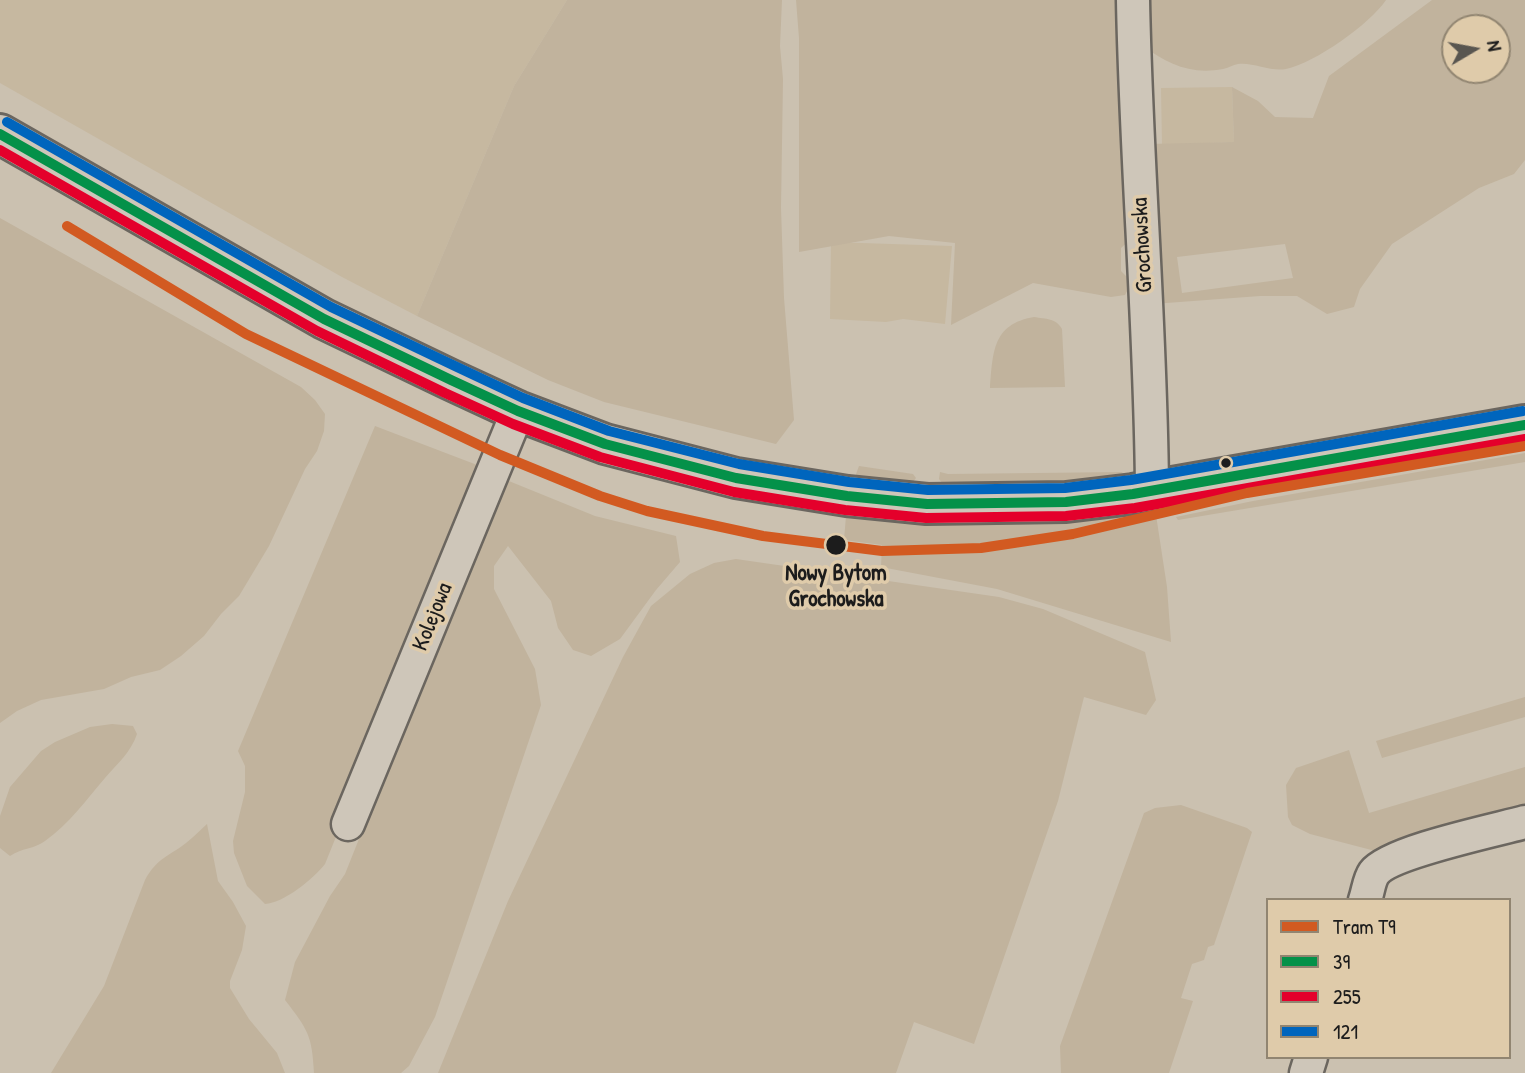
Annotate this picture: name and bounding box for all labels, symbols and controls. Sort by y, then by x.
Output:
north arrow [1441,14,1511,84]
text: N [1481,38,1508,53]
street label: Grochowska [1127,197,1159,293]
unlabelled marker [1219,456,1233,470]
marker: Nowy Bytom Grochowska [824,533,848,557]
place label: Nowy Bytom Grochowska [785,560,887,614]
street label: Kolejowa [407,579,459,655]
legend [1266,898,1511,1059]
text: Tram T9 [1333,912,1396,941]
text: 39 [1333,947,1350,976]
text: 255 [1333,982,1361,1011]
text: 121 [1333,1017,1358,1046]

